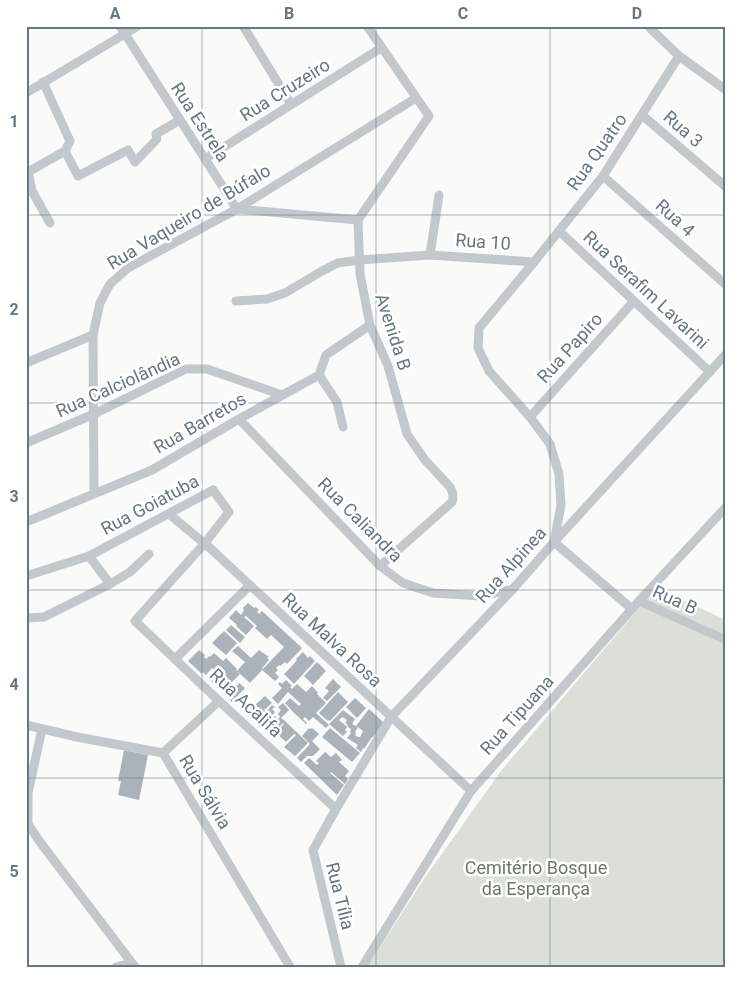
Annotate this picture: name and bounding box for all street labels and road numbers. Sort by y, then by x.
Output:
street label: Rua Cruzeiro [236,54,334,125]
street label: Rua Estrela [167,78,234,165]
street label: Rua 3 [659,106,707,151]
street label: Rua Quatro [562,109,631,194]
street label: Rua Vaqueiro de Búfalo [103,159,274,274]
street label: Rua 4 [651,195,699,241]
street label: Rua Serafim Lavarini [579,226,713,353]
street label: Rua 10 [455,229,511,254]
street label: Avenida B [371,291,416,373]
street label: Rua Papiro [533,308,607,387]
street label: Rua Calciolândia [52,348,183,421]
street label: Rua Barretos [150,388,250,457]
street label: Rua Goiatuba [97,470,202,539]
street label: Rua Caliandra [314,473,407,566]
street label: Rua Alpinea [471,522,550,607]
street label: Rua B [650,580,701,619]
street label: Rua Malva Rosa [278,588,386,691]
street label: Rua Acalifa [206,664,287,741]
street label: Rua Tipuana [476,671,558,759]
street label: Rua Sálvia [175,751,236,833]
street label: Rua Tília [322,860,359,932]

